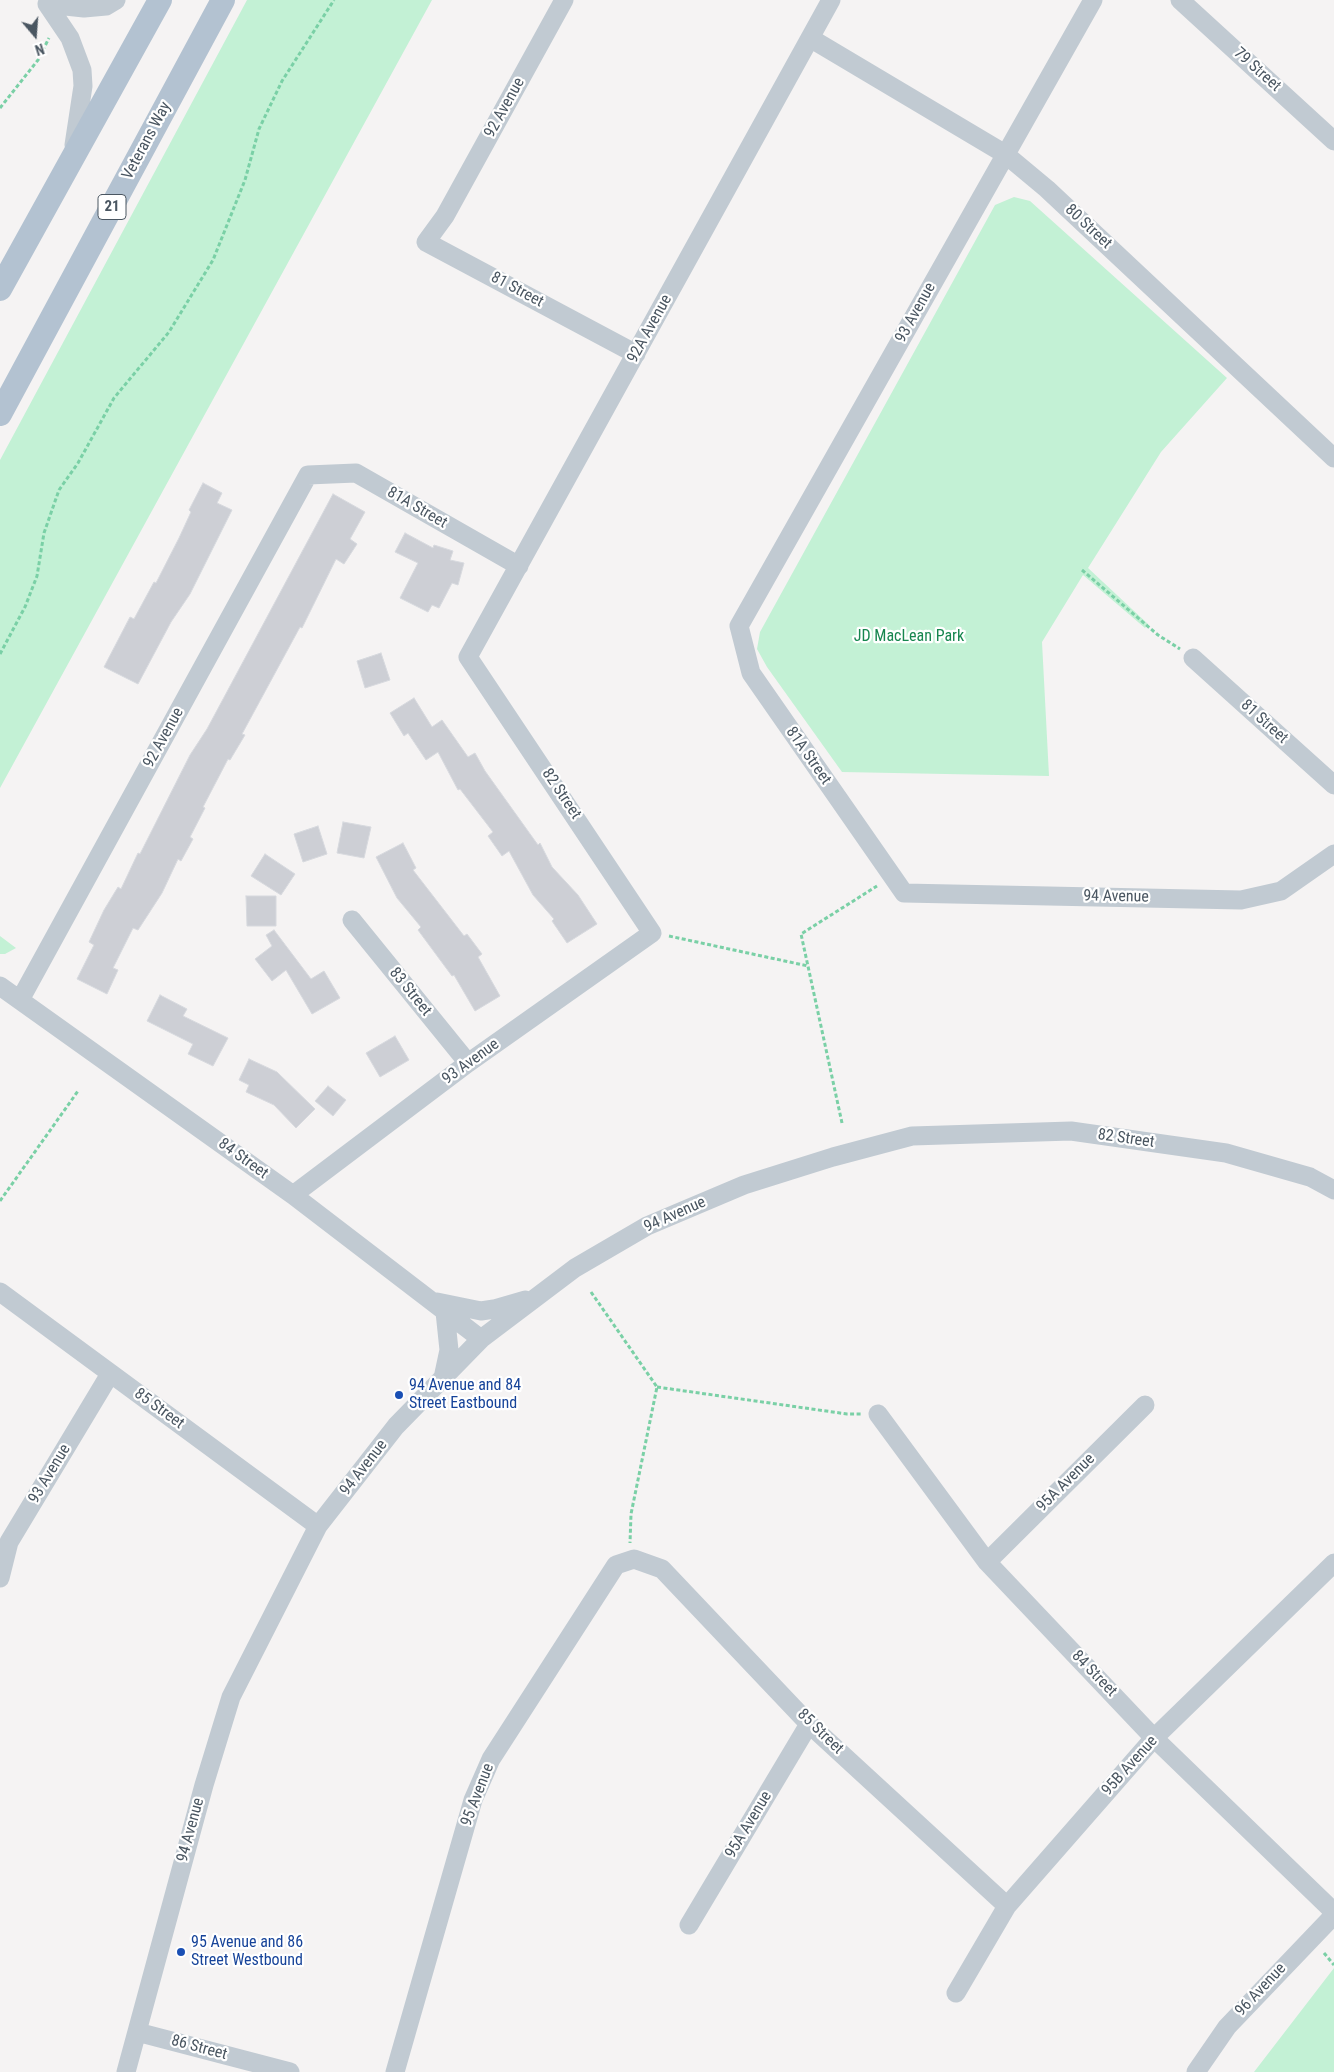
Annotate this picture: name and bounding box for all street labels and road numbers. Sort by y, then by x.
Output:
street label: 79 Street [1229,44,1285,96]
street label: 92 Avenue [481,75,529,141]
street label: Veterans Way [118,99,176,183]
road number: 21 [98,194,126,220]
street label: 80 Street [1061,201,1115,253]
street label: 81 Street [487,268,547,312]
street label: 93 Avenue [892,280,940,346]
street label: 92A Avenue [623,292,677,366]
street label: 81A Street [384,483,450,533]
street label: 81 Street [1236,696,1292,748]
street label: 92 Avenue [140,705,188,771]
street label: 81A Street [781,723,835,789]
street label: 82 Street [537,765,585,823]
street label: 94 Avenue [1083,887,1149,907]
street label: 83 Street [385,964,435,1020]
street label: 93 Avenue [439,1035,503,1089]
street label: 82 Street [1096,1126,1156,1152]
street label: 84 Street [214,1134,272,1184]
street label: 94 Avenue [641,1193,709,1237]
street label: 85 Street [130,1384,188,1434]
street label: 94 Avenue [336,1436,392,1500]
street label: 93 Avenue [25,1441,75,1507]
street label: 95A Avenue [1033,1450,1099,1516]
street label: 84 Street [1067,1647,1121,1701]
street label: 85 Street [793,1705,847,1759]
street label: 95B Avenue [1098,1732,1162,1800]
street label: 95 Avenue [457,1761,499,1829]
street label: 95A Avenue [722,1788,776,1862]
street label: 94 Avenue [173,1796,209,1864]
street label: 96 Avenue [1232,1959,1290,2021]
street label: 86 Street [169,2031,229,2065]

